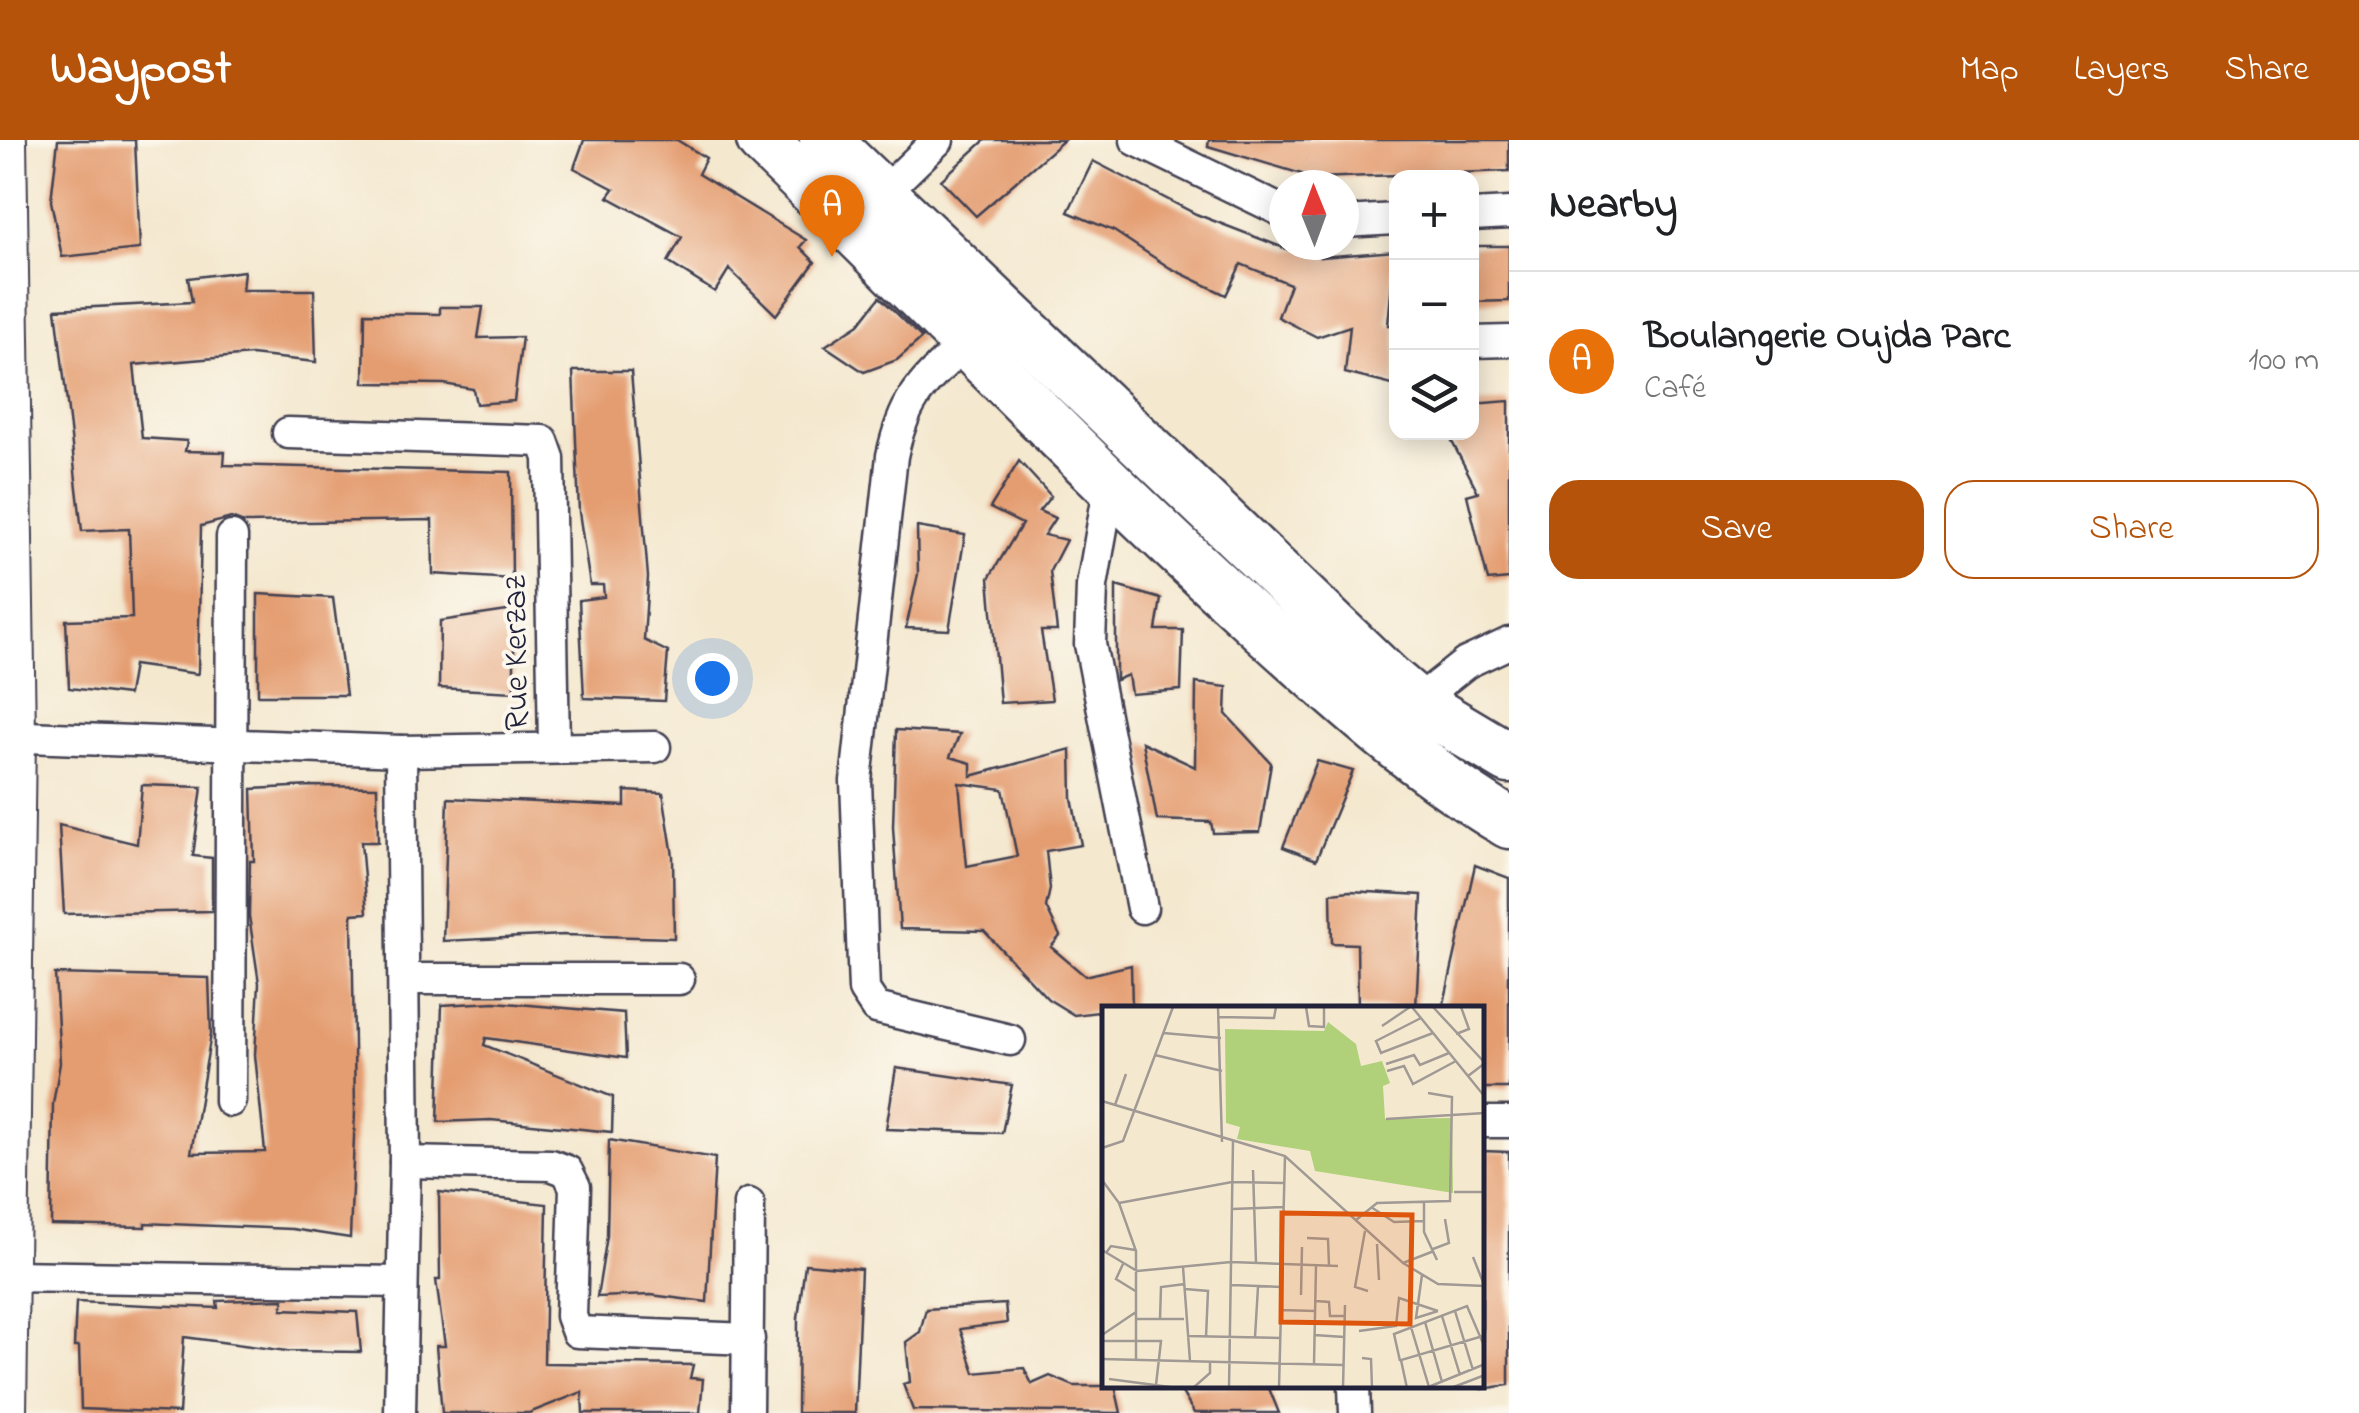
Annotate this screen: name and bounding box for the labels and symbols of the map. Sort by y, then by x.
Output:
north arrow [1269,170,1359,260]
pin: A [800,174,864,257]
street label: Rue Kerzaz [491,574,544,731]
your location [687,653,738,704]
inset map [1102,1006,1484,1388]

